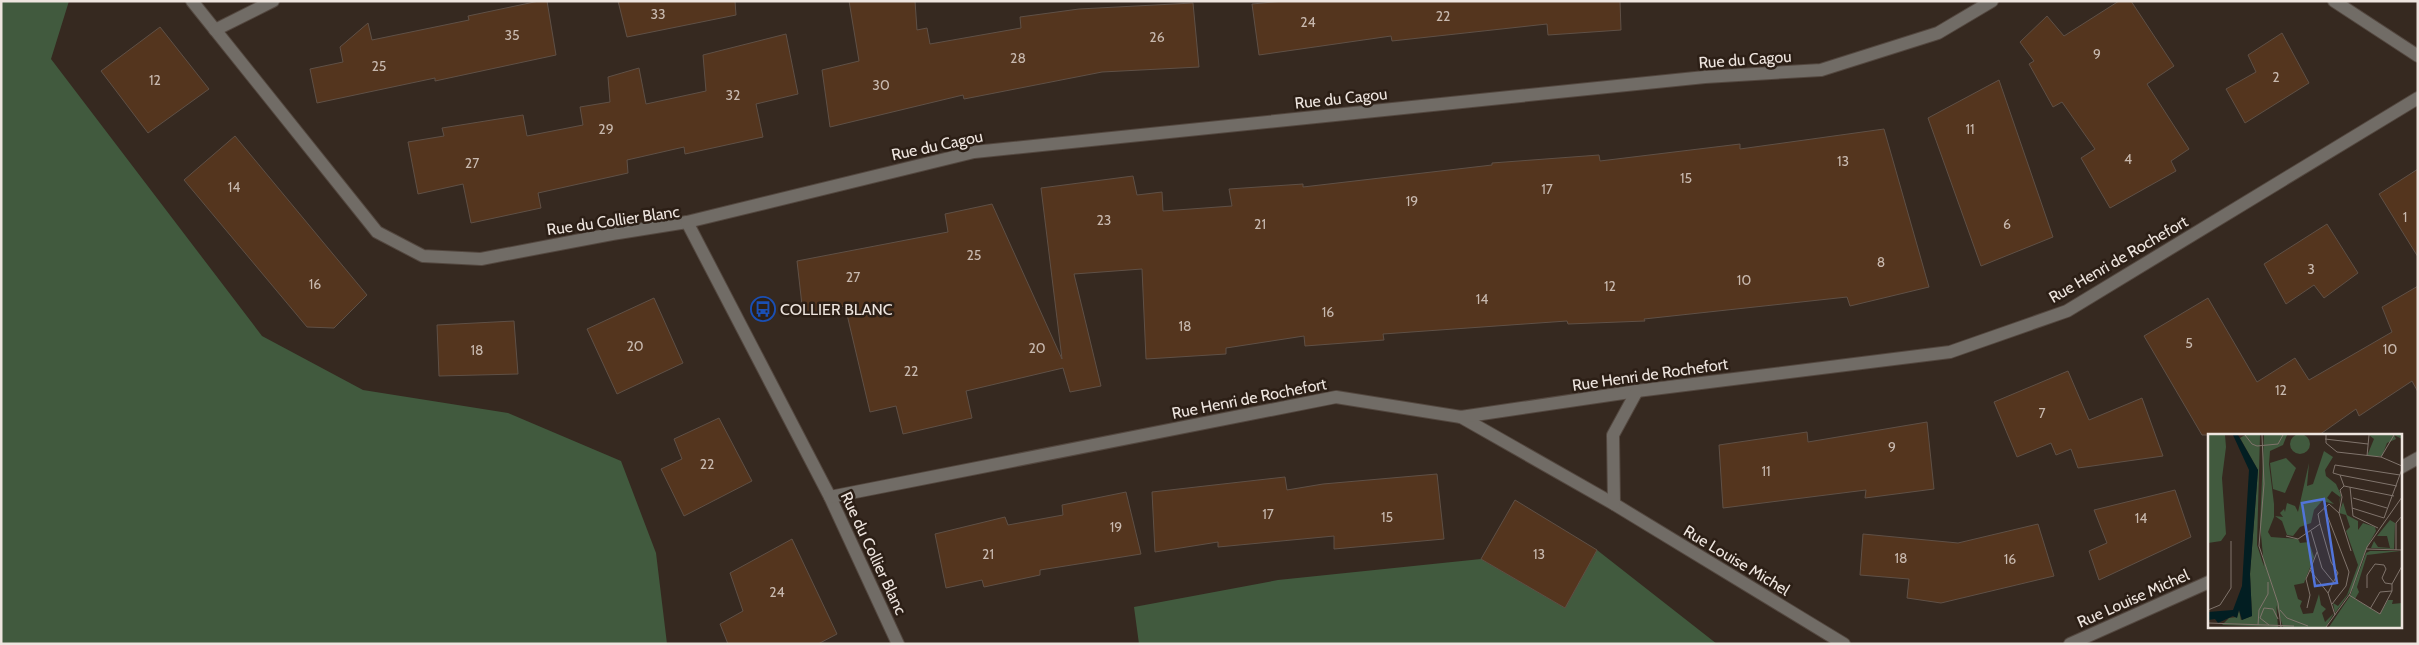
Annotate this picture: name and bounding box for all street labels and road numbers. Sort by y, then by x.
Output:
street label: Rue du Cagou [1698,47,1792,72]
street label: Rue du Cagou [1294,84,1388,113]
street label: Rue du Cagou [890,127,985,164]
street label: Rue du Collier Blanc [545,202,681,239]
street label: Rue Henri de Rochefort [2045,212,2192,307]
street label: Rue Henri de Rochefort [1571,354,1730,395]
street label: Rue Henri de Rochefort [1170,374,1329,423]
street label: Rue du Collier Blanc [837,489,910,618]
street label: Rue Louise Michel [1680,521,1794,600]
street label: Rue Louise Michel [2074,565,2192,632]

